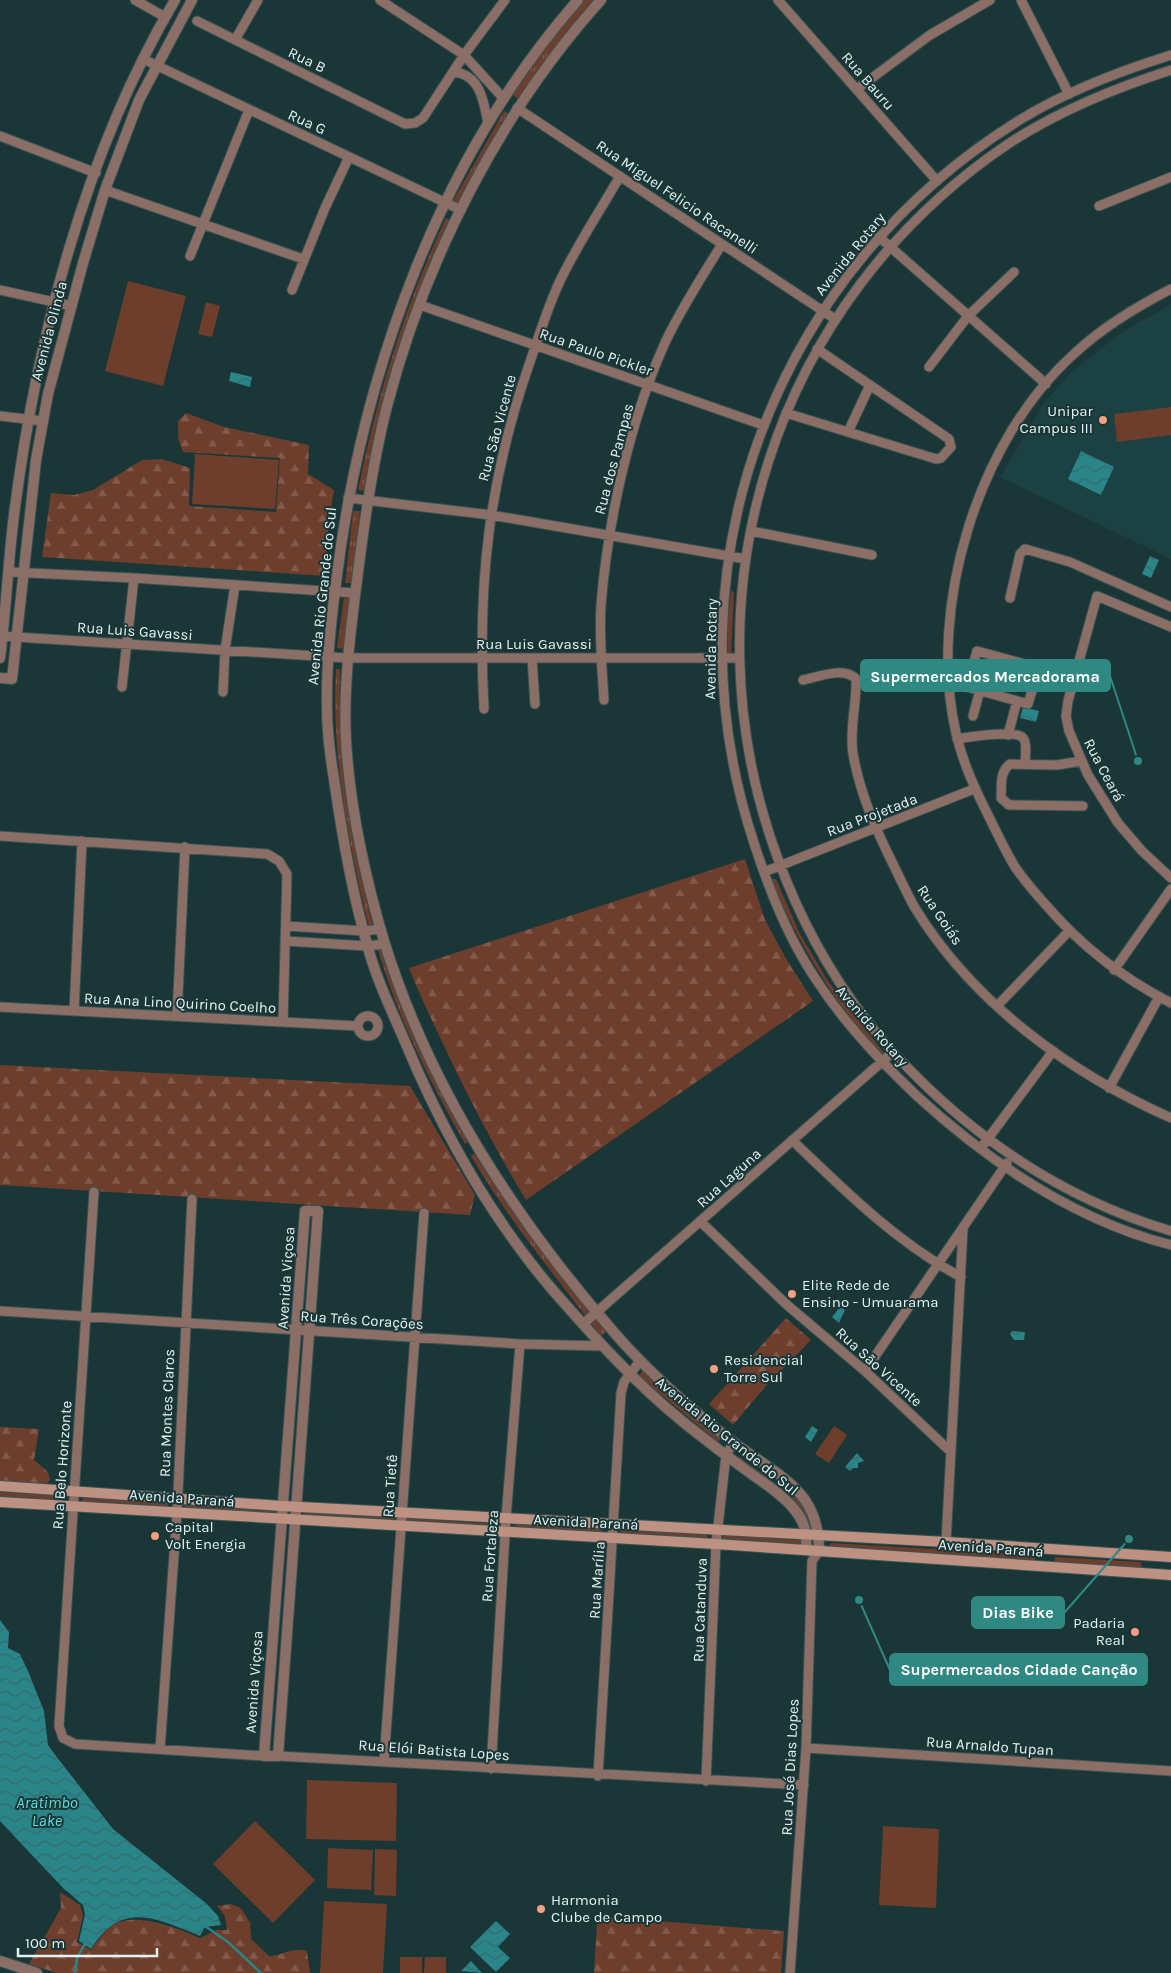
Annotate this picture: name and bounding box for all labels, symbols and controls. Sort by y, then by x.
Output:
street label: Rua B [285,43,329,77]
street label: Rua Bauru [838,48,898,114]
street label: Rua G [285,105,329,139]
street label: Rua Miguel Felicio Racanelli [593,136,761,258]
street label: Avenida Rotary [811,209,889,299]
street label: Avenida Olinda [27,279,71,383]
street label: Rua Paulo Pickler [537,324,655,380]
street label: Rua São Vicente [474,373,520,483]
street label: Rua dos Pampas [591,402,637,516]
place label: Unipar Campus III [1020,402,1094,437]
marker: Unipar Campus III [1097,414,1109,426]
street label: Avenida Rio Grande do Sul [304,506,340,686]
street label: Avenida Rotary [701,598,721,700]
street label: Rua Luis Gavassi [76,618,194,644]
street label: Rua Luis Gavassi [476,635,592,653]
callout: Supermercados Mercadorama [861,660,1110,691]
text: Supermercados Mercadorama [870,667,1100,686]
street label: Rua Ceará [1080,735,1128,805]
street label: Rua Projetada [824,789,920,841]
street label: Rua Goiás [913,882,967,948]
street label: Avenida Rotary [832,982,912,1070]
street label: Rua Ana Lino Quirino Coelho [83,989,277,1017]
street label: Rua Laguna [693,1144,765,1212]
street label: Avenida Viçosa [273,1226,299,1330]
place label: Elite Rede de Ensino - Umuarama [802,1276,939,1311]
marker: Elite Rede de Ensino - Umuarama [786,1288,798,1300]
street label: Rua Três Corações [300,1307,424,1333]
street label: Rua São Vicente [832,1324,926,1410]
street label: Rua Montes Claros [156,1349,178,1477]
place label: Residencial Torre Sul [724,1351,804,1386]
marker: Residencial Torre Sul [708,1363,720,1375]
street label: Avenida Rio Grande do Sul [652,1373,802,1499]
street label: Rua Belo Horizonte [49,1400,75,1530]
street label: Rua Tietê [379,1454,401,1518]
street label: Avenida Paraná [129,1485,235,1511]
street label: Rua Fortaleza [478,1509,502,1603]
street label: Avenida Paraná [533,1510,639,1534]
place label: Capital Volt Energia [165,1518,246,1553]
marker: Capital Volt Energia [149,1530,161,1542]
street label: Avenida Paraná [938,1535,1044,1561]
street label: Rua Marília [585,1541,609,1619]
street label: Rua Catanduva [689,1558,711,1662]
callout: Dias Bike [972,1597,1064,1628]
text: Dias Bike [982,1603,1054,1622]
place label: Padaria Real [1073,1614,1125,1649]
marker: Padaria Real [1129,1626,1141,1638]
street label: Avenida Viçosa [241,1630,267,1734]
callout: Supermercados Cidade Canção [890,1654,1147,1685]
text: Supermercados Cidade Canção [900,1660,1138,1679]
street label: Rua José Dias Lopes [777,1698,803,1836]
street label: Rua Arnaldo Tupan [926,1733,1054,1759]
street label: Rua Elói Batista Lopes [358,1736,510,1764]
water label: Aratimbo Lake [16,1793,78,1830]
place label: Harmonia Clube de Campo [551,1891,662,1926]
marker: Harmonia Clube de Campo [535,1903,547,1915]
scale bar [18,1926,156,1958]
text: 100 m [25,1934,65,1952]

